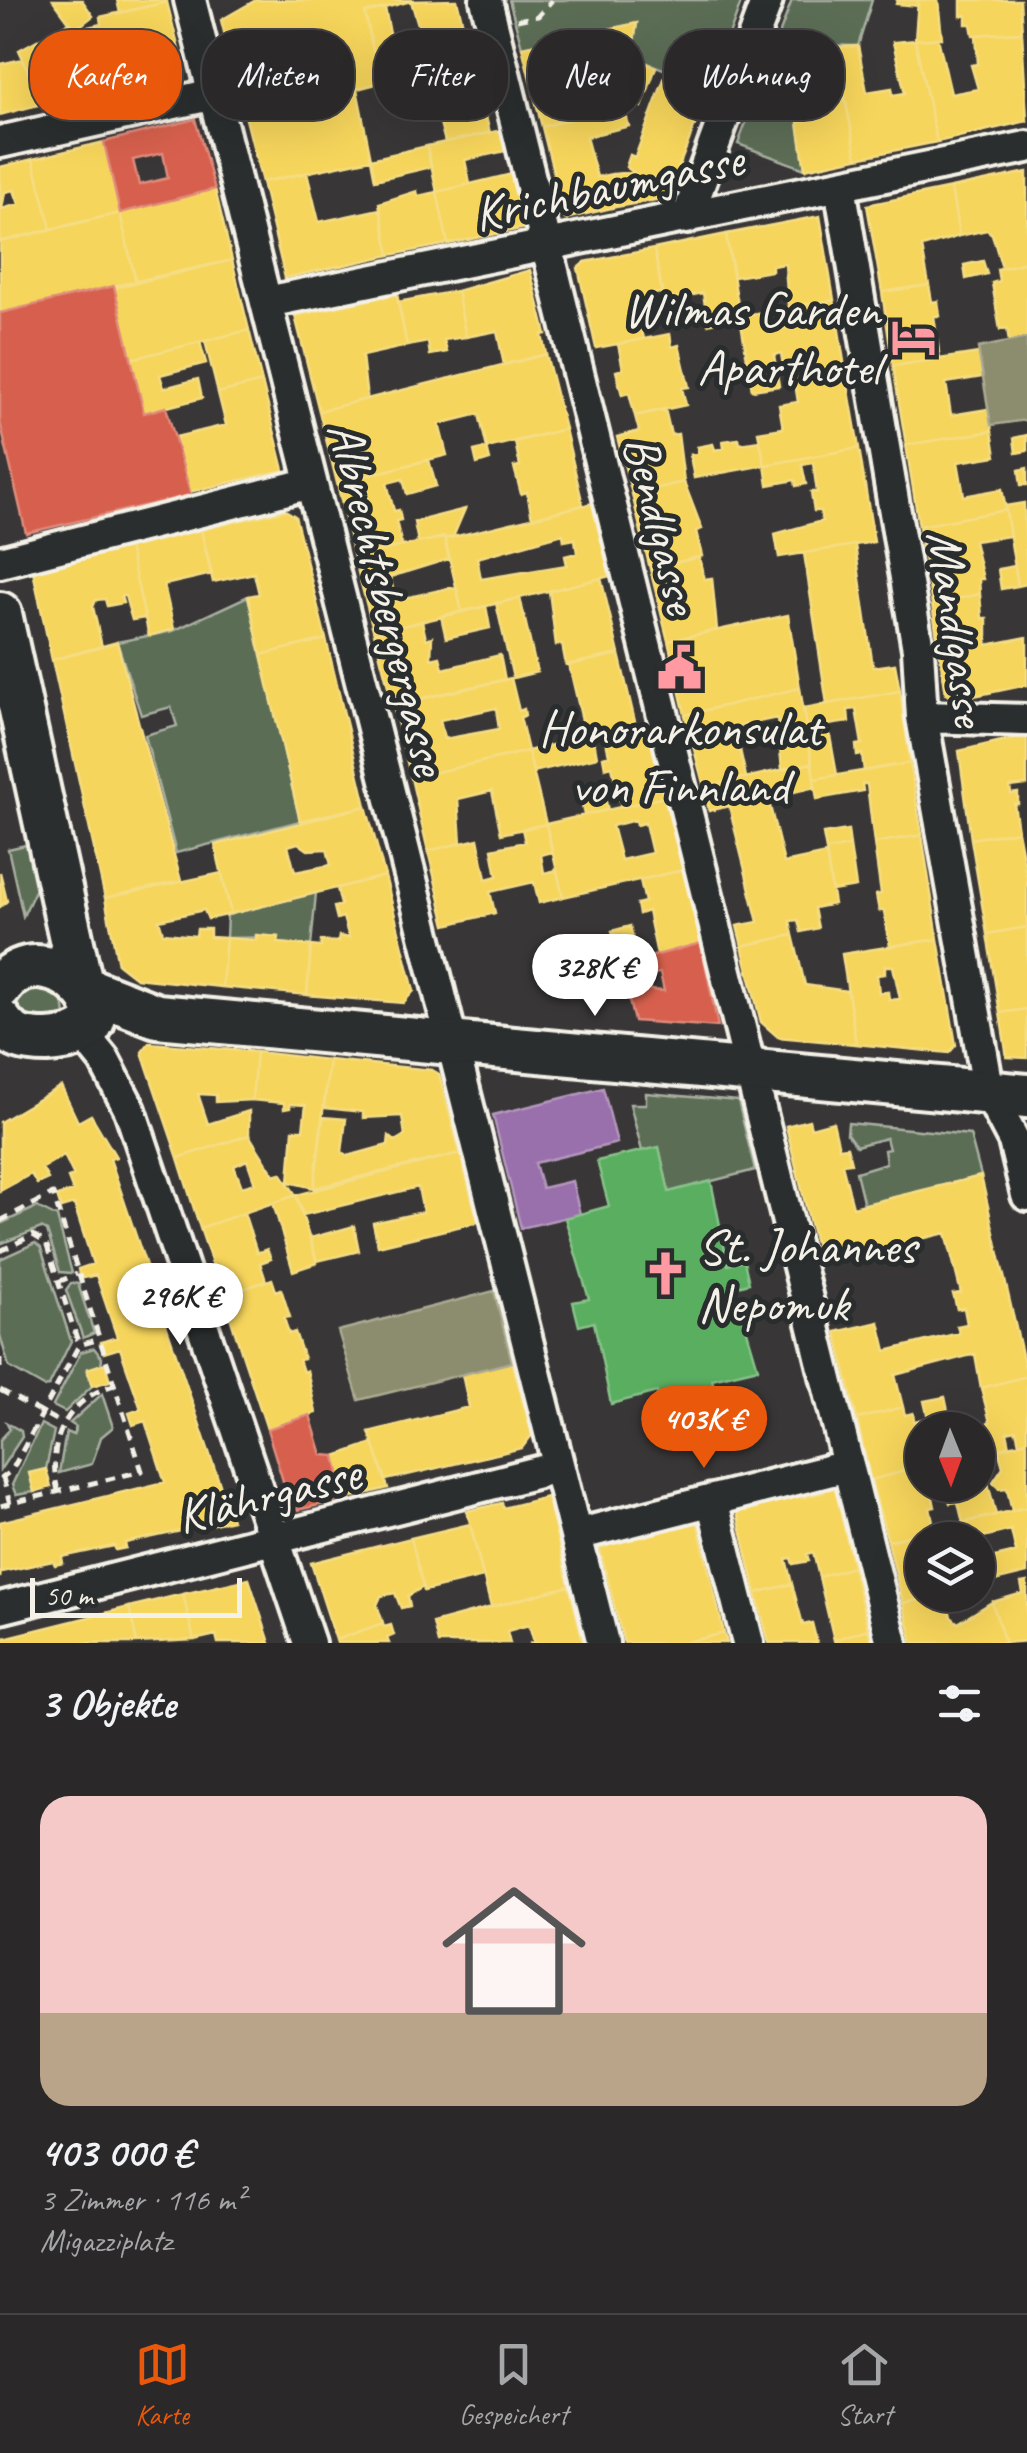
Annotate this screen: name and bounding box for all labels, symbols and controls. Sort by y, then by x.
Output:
chip: Kaufen [30,30,182,120]
chip: Mieten [202,30,354,120]
chip: Filter [374,30,508,120]
chip: Neu [528,30,644,120]
chip: Wohnung [664,30,844,120]
street label: Krichbaumgasse [468,127,751,246]
place label: Wilmas Garden Aparthotel [624,278,889,399]
hotel icon: Wilmas Garden Aparthotel [889,313,937,361]
street label: Albrechtsbergergasse [313,415,463,784]
street label: Bendlgasse [609,429,715,622]
street label: Mandlgasse [913,526,1003,733]
public building icon: Honorarkonsulat von Finnland [656,644,704,692]
place label: Honorarkonsulat von Finnland [539,697,826,818]
pin: 328K € [514,934,676,1019]
text: 328K € [554,946,636,987]
place label: St. Johannes Nepomuk [698,1215,921,1336]
church icon: St. Johannes Nepomuk [641,1250,689,1298]
pin: 296K € [99,1263,261,1348]
text: 296K € [139,1275,221,1316]
pin: 403K € [623,1386,785,1471]
text: 403K € [663,1398,745,1439]
north arrow [905,1412,995,1502]
map controls [905,1412,995,1612]
street label: Klährgasse [170,1441,369,1548]
button: layers [905,1522,995,1612]
scale bar [30,1573,242,1618]
text: 50 m [45,1578,93,1613]
icon: filters [932,1676,987,1731]
text: 3 Objekte [40,1677,176,1730]
icon: home [424,1861,604,2041]
text: 403 000 € [40,2126,193,2179]
text: 3 Zimmer · 116 m² [40,2179,245,2220]
text: Migazziplatz [40,2220,172,2261]
tab: Karte [135,2337,190,2432]
tab: Gespeichert [459,2337,568,2432]
tab: Start [837,2337,892,2432]

